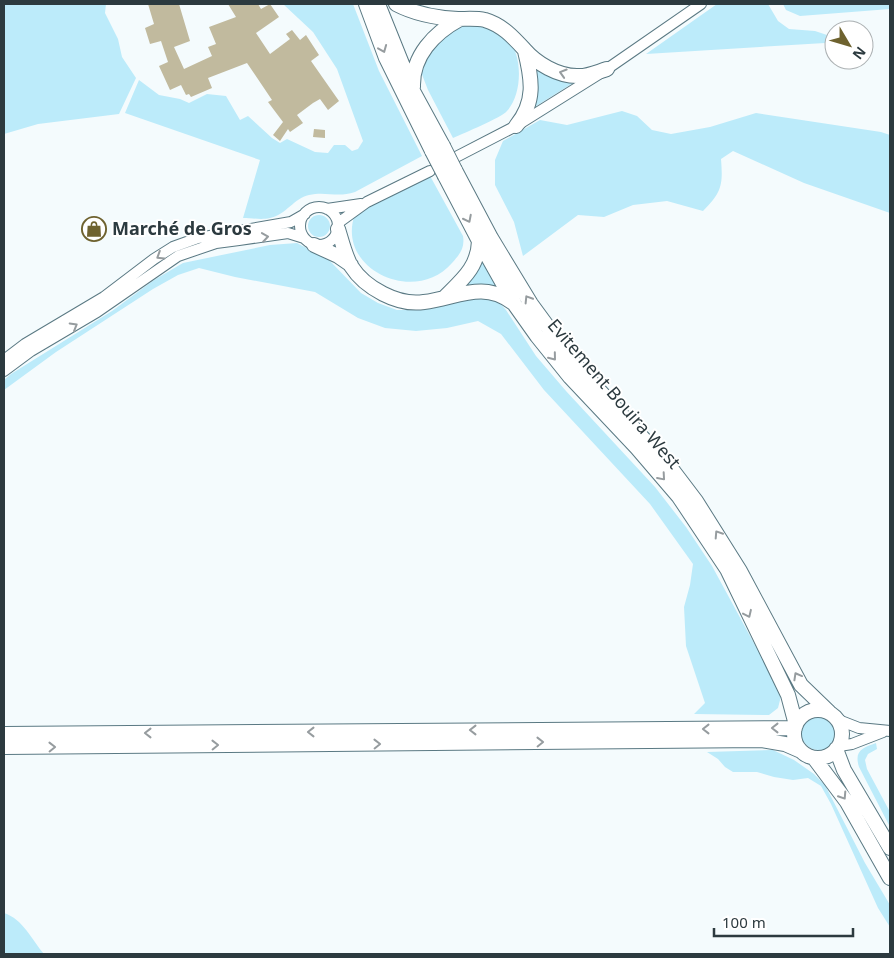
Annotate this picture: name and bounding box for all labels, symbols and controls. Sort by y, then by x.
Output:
north arrow [824,20,874,70]
text: N [849,43,871,64]
one-way arrow [376,44,387,53]
one-way arrow [559,69,568,79]
one-way arrow [462,214,472,223]
shop icon: Marché de Gros [81,216,107,242]
place label: Marché de Gros [112,216,252,240]
one-way arrow [261,232,269,242]
one-way arrow [156,249,165,259]
one-way arrow [525,296,535,305]
street label: Evitement Bouira West [543,313,687,474]
one-way arrow [68,322,77,332]
one-way arrow [548,351,557,360]
one-way arrow [656,472,665,481]
one-way arrow [715,530,724,540]
one-way arrow [742,609,753,618]
one-way arrow [793,673,803,682]
one-way arrow [771,723,778,733]
one-way arrow [701,724,709,734]
one-way arrow [469,725,476,735]
one-way arrow [306,727,314,737]
one-way arrow [144,728,152,738]
one-way arrow [536,737,544,747]
one-way arrow [374,739,382,749]
one-way arrow [212,740,219,750]
one-way arrow [49,742,57,752]
one-way arrow [837,791,846,800]
scale bar [714,906,853,938]
text: 100 m [722,912,766,932]

